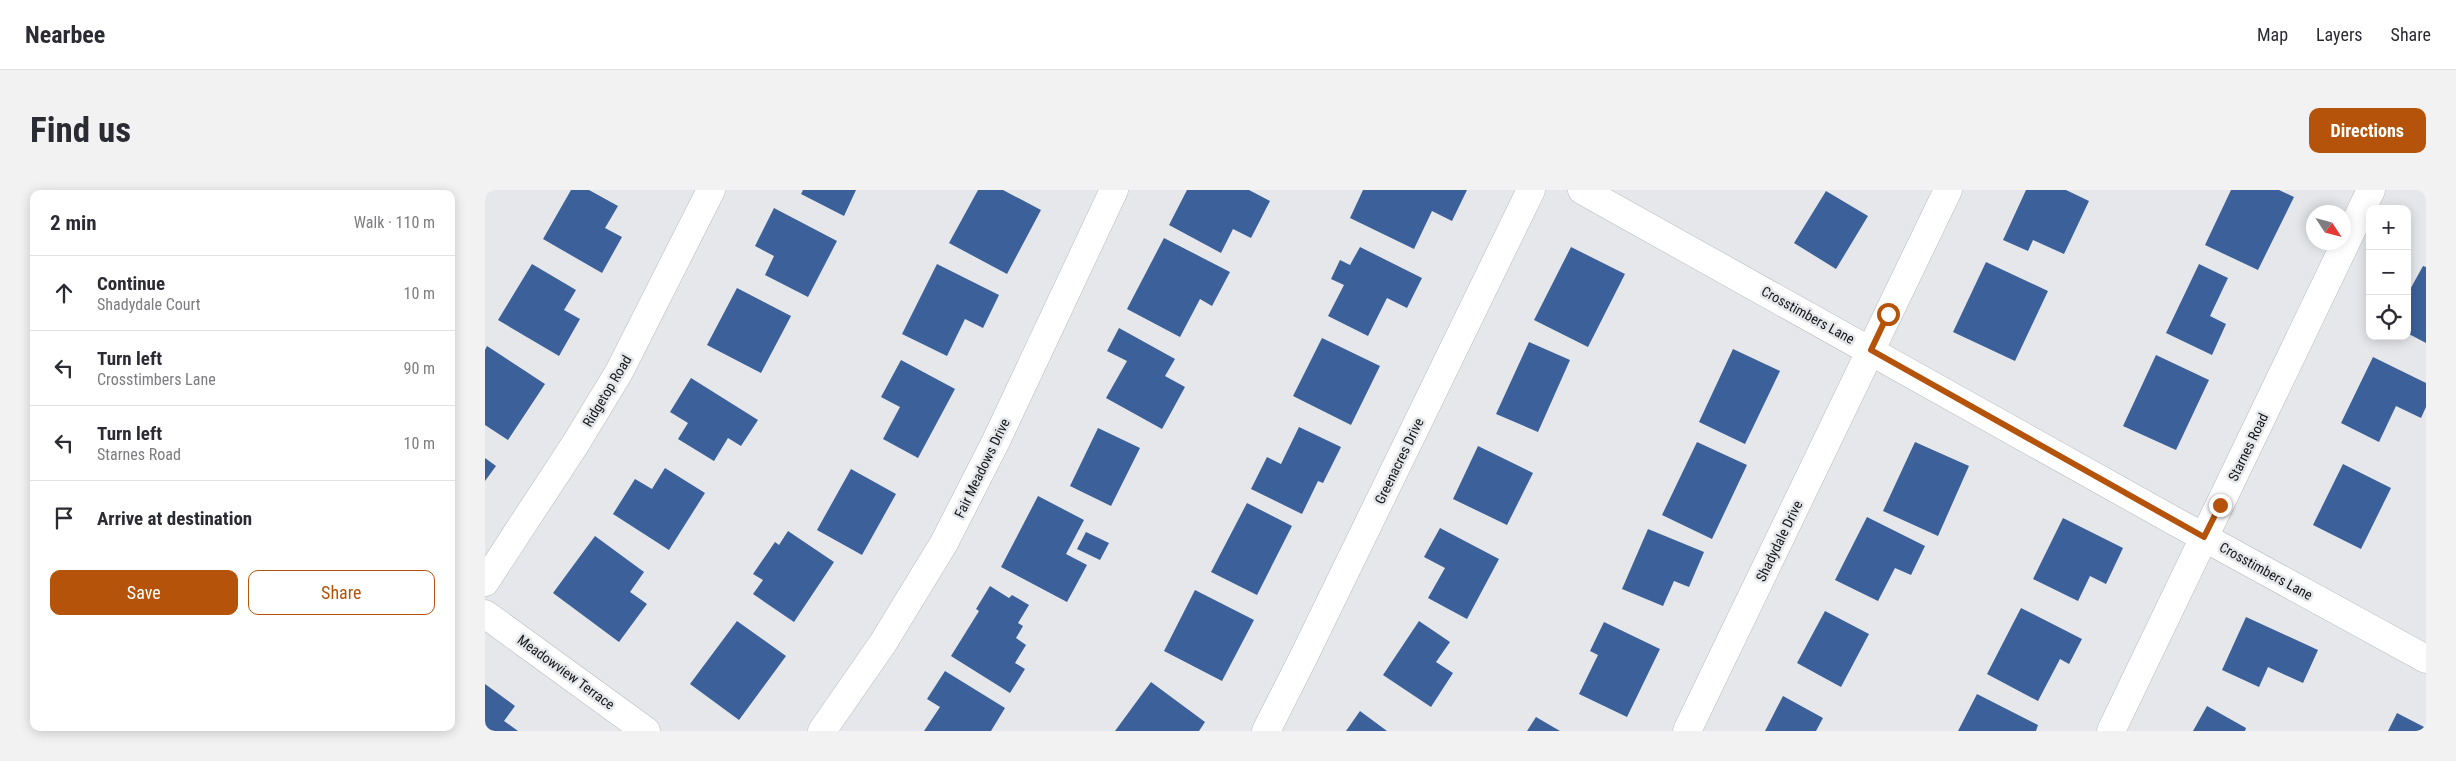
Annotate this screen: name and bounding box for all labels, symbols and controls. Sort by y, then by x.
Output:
text: Nearbee [25,21,105,49]
text: Map [2257,24,2288,45]
text: Layers [2316,24,2363,45]
text: Share [2391,24,2431,45]
button: Directions [2309,108,2426,153]
text: Find us [30,110,131,151]
north arrow [2306,205,2351,250]
map controls [2366,205,2411,340]
button: + [2366,205,2411,250]
text: 2 min [50,211,97,235]
text: Walk · 110 m [354,213,435,232]
button: − [2366,250,2411,295]
text: Continue [97,272,165,295]
icon: ahead [50,279,78,307]
street label: Crosstimbers Lane [1759,283,1858,347]
text: 10 m [403,284,435,303]
text: Shadydale Court [97,295,200,314]
button: locate [2366,295,2411,340]
route start [1877,303,1900,326]
text: Turn left [97,347,162,370]
street label: Ridgetop Road [579,352,635,430]
icon: left [50,354,78,382]
text: 90 m [403,359,435,378]
text: Crosstimbers Lane [97,370,216,389]
street label: Starnes Road [2225,410,2271,484]
street label: Fair Meadows Drive [951,415,1013,520]
street label: Greenacres Drive [1371,415,1427,507]
text: Turn left [97,422,162,445]
icon: left [50,429,78,457]
text: 10 m [403,434,435,453]
text: Starnes Road [97,445,181,464]
route end [2209,494,2232,517]
street label: Shadydale Drive [1753,498,1806,584]
icon: arrive [50,504,78,532]
text: Arrive at destination [97,507,252,530]
street label: Crosstimbers Lane [2217,539,2316,603]
button: Save [50,570,238,615]
button: Share [248,570,435,615]
street label: Meadowview Terrace [514,631,618,713]

